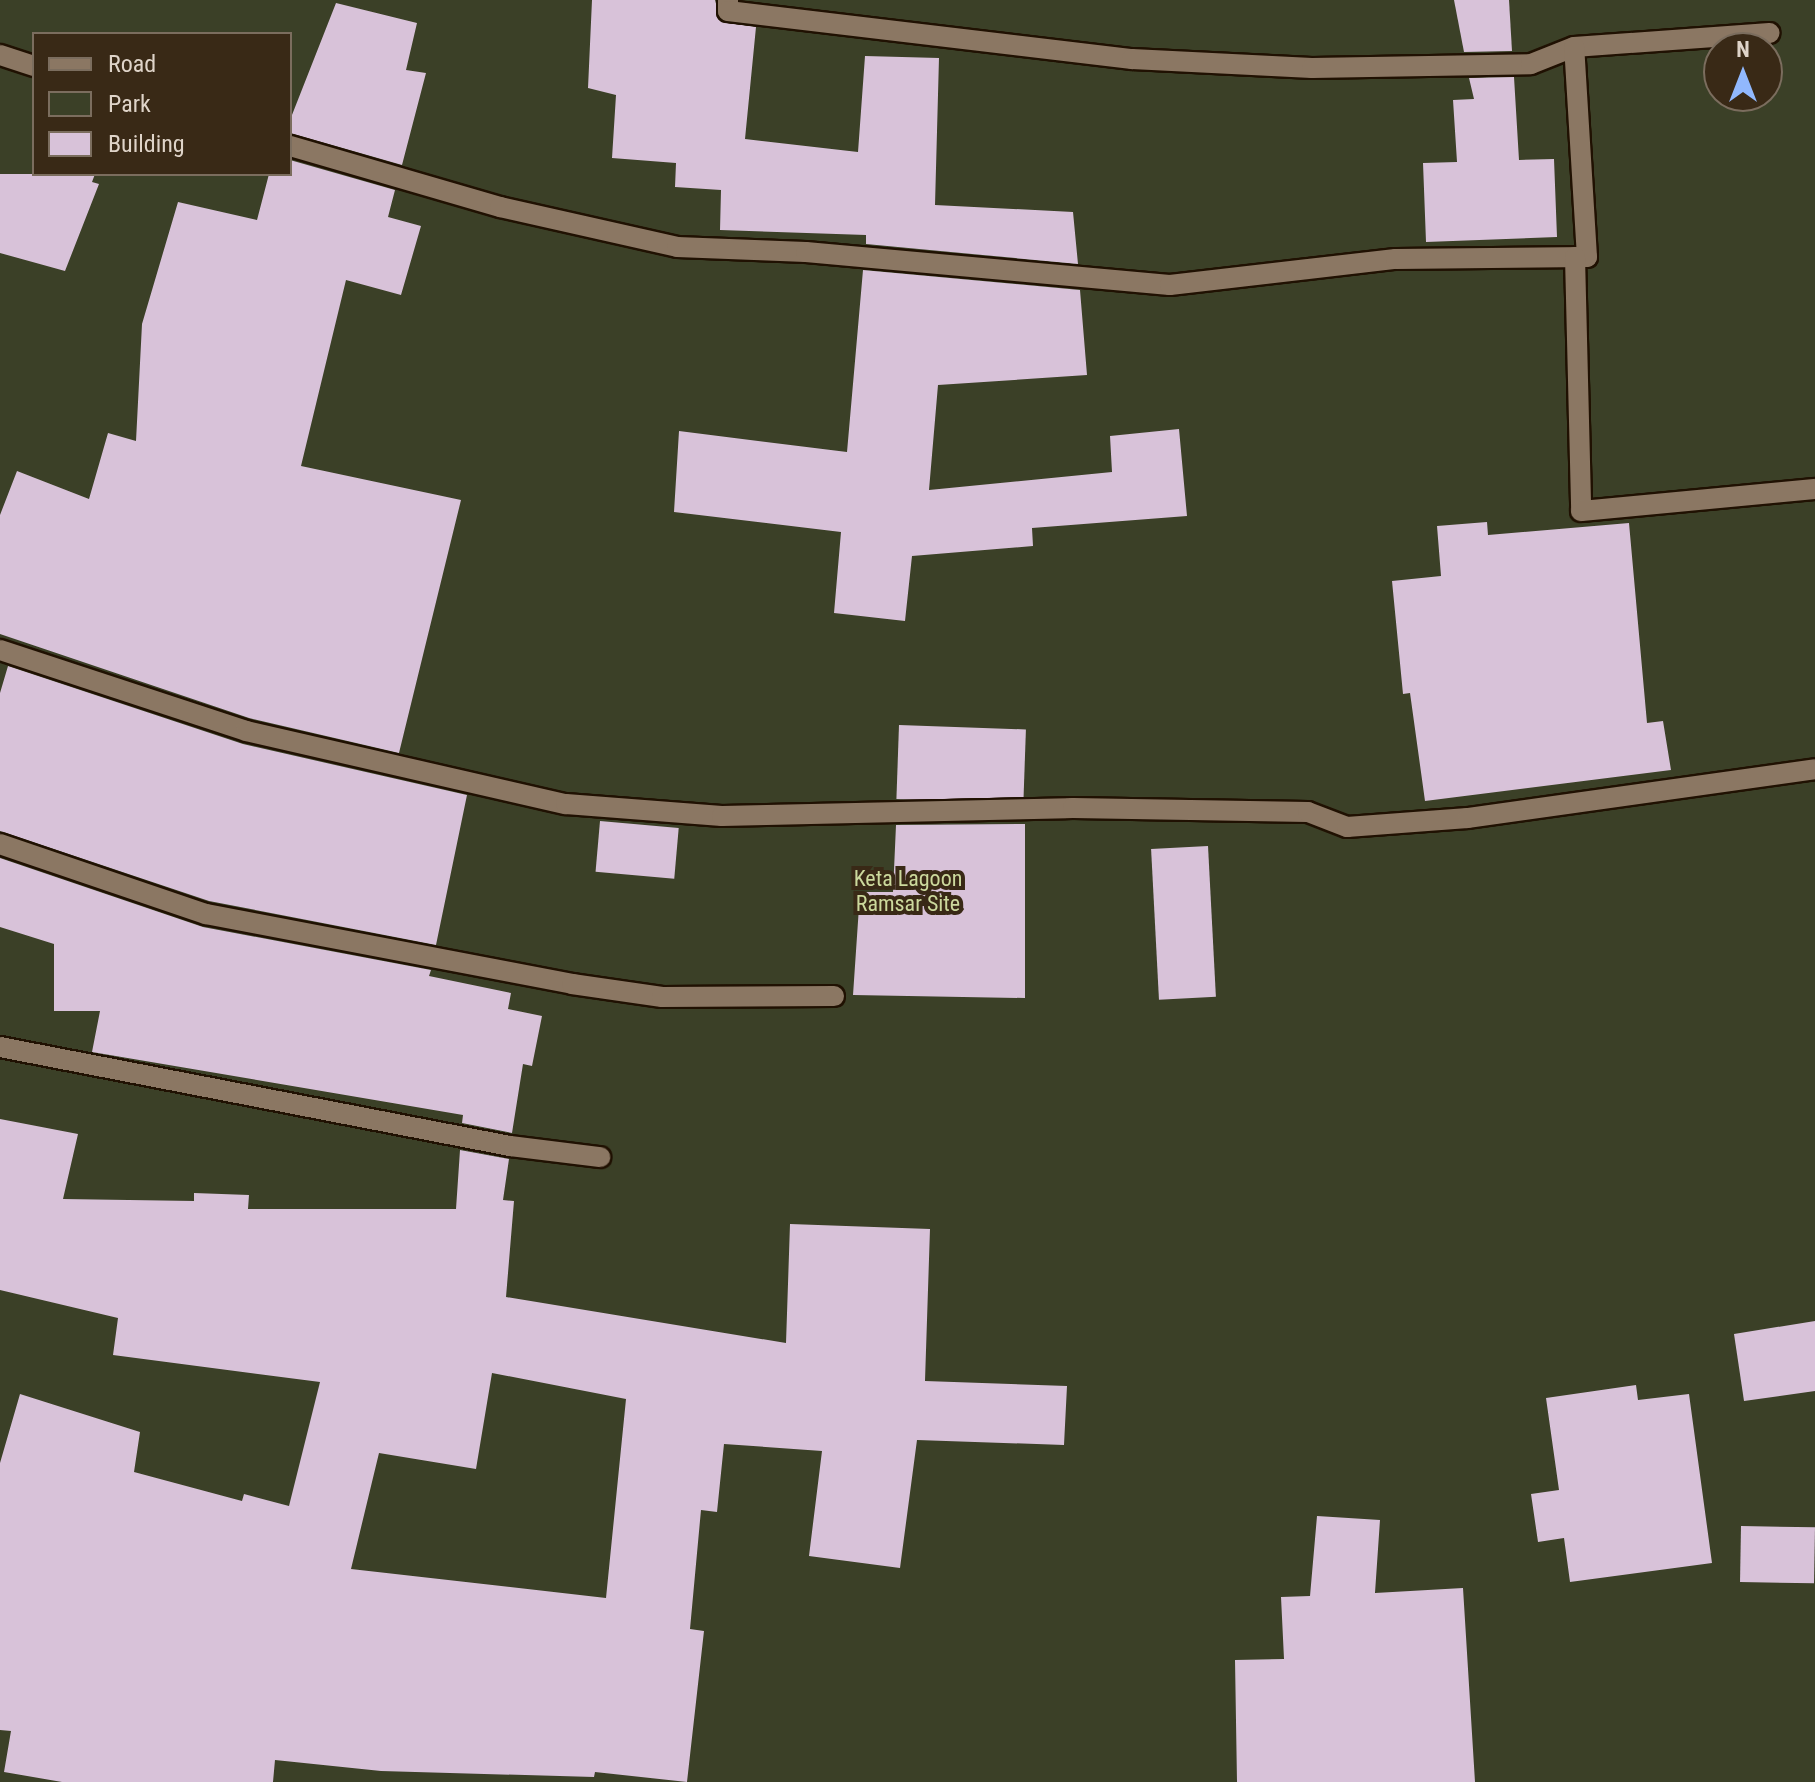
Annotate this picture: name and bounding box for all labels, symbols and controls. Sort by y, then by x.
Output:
legend [32,32,292,176]
north arrow [1703,32,1783,112]
text: N [1736,37,1750,62]
text: Road [108,50,156,78]
text: Park [108,90,151,118]
text: Building [108,130,185,158]
park label: Keta Lagoon Ramsar Site [854,865,962,916]

